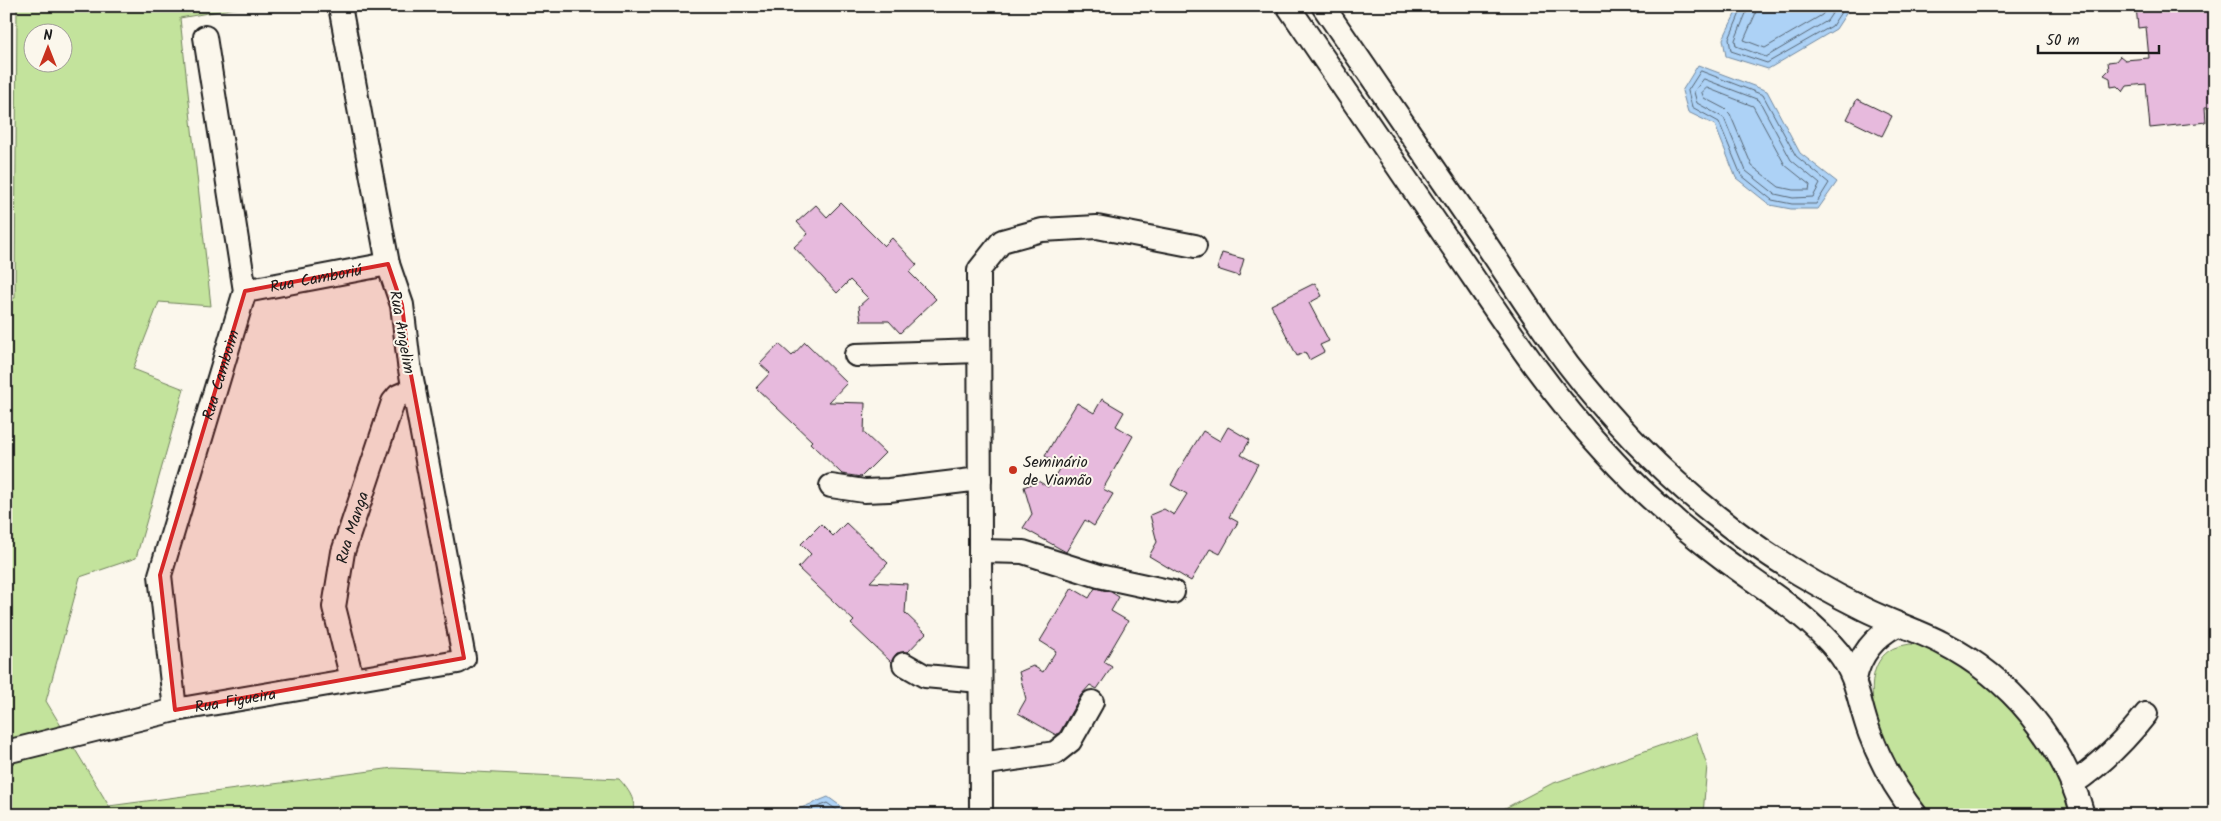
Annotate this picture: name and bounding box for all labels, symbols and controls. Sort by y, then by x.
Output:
north arrow [22,22,72,72]
scale bar [2038,22,2160,54]
text: N [44,25,53,47]
text: 50 m [2046,29,2080,53]
street label: Rua Camboriú [268,258,365,300]
street label: Rua Angelim [382,288,421,376]
street label: Rua Camboim [196,327,247,423]
place label: Seminário de Viamão [1023,450,1092,493]
marker: Seminário de Viamão [1007,464,1019,476]
street label: Rua Manga [330,488,376,565]
street label: Rua Figueira [193,682,278,721]

